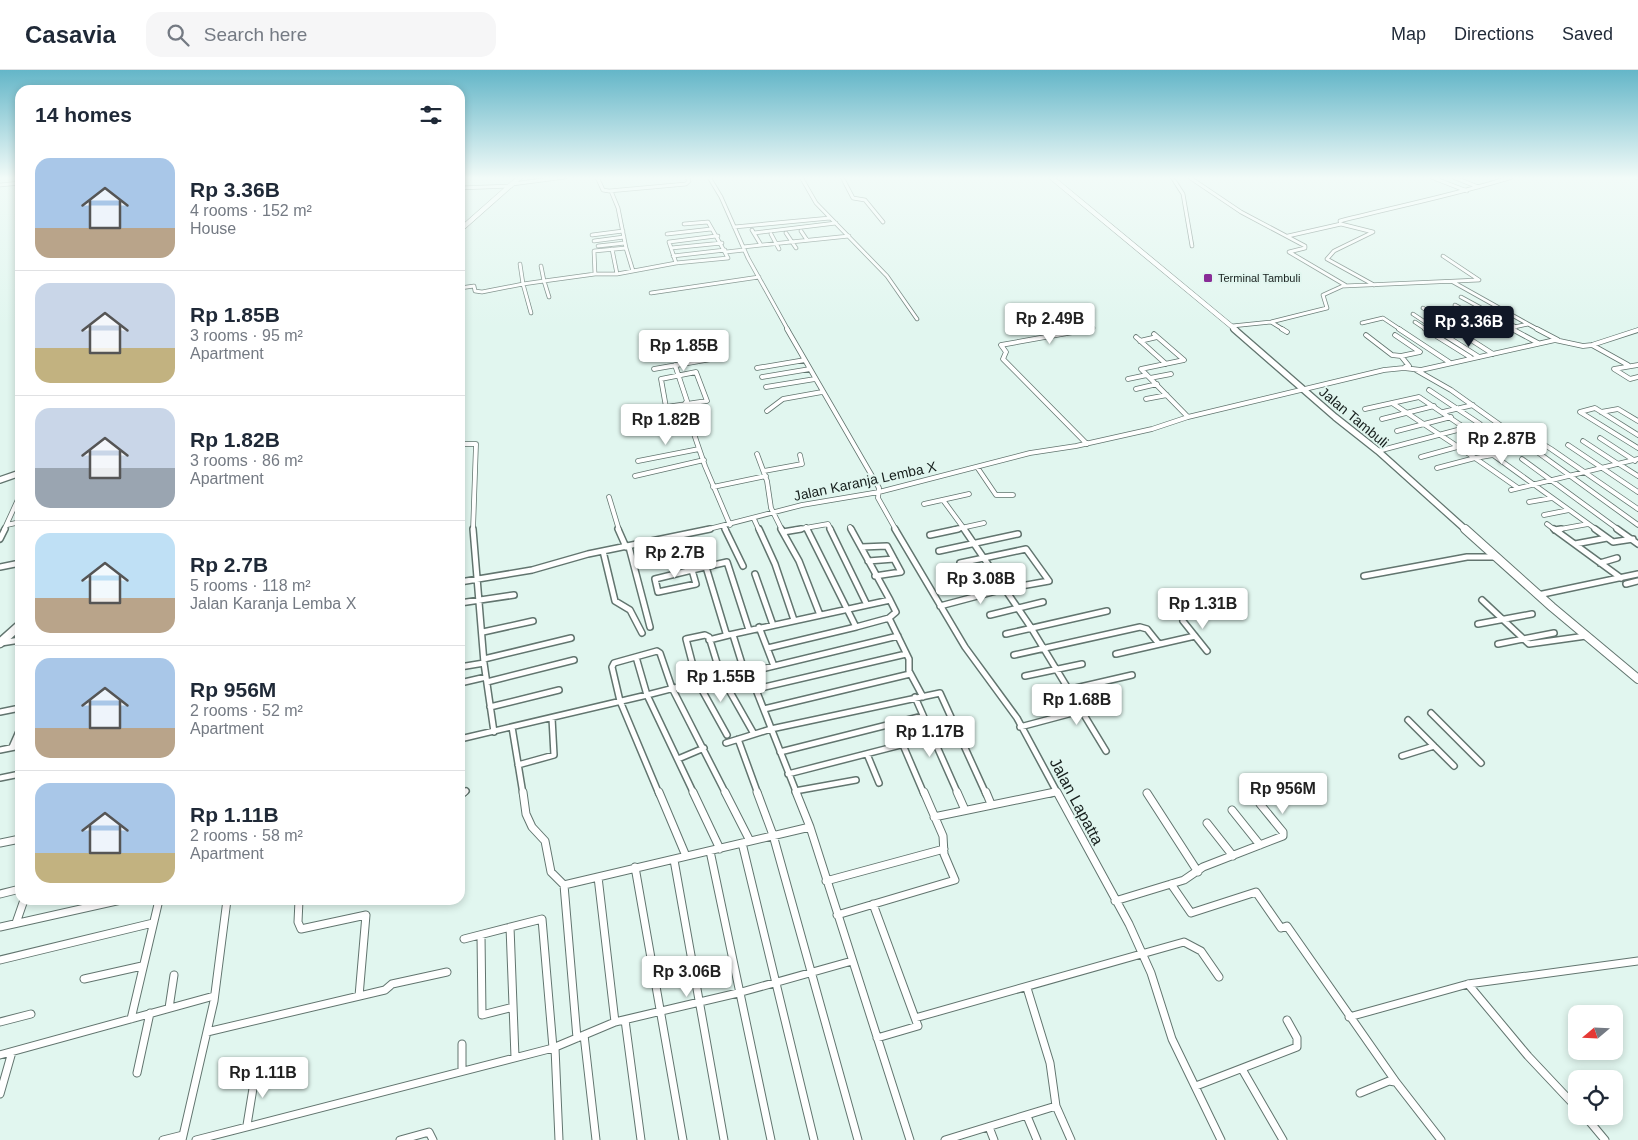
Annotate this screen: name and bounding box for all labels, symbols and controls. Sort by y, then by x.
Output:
search box [146,12,496,57]
text: Casavia [25,21,116,48]
icon: search [164,21,192,49]
text: Search here [204,24,307,45]
text: Map [1391,24,1426,44]
text: Directions [1454,24,1534,44]
text: Saved [1562,24,1613,44]
icon: filters [417,101,445,129]
text: 14 homes [35,103,132,126]
icon: home [75,178,135,238]
text: Rp 3.36B [190,178,280,201]
text: 4 rooms · 152 m² [190,202,312,219]
text: House [190,220,236,237]
marker: Terminal Tambuli [1202,272,1214,284]
place label: Terminal Tambuli [1218,272,1300,284]
pin: Rp 2.49B [998,302,1102,345]
icon: home [75,303,135,363]
text: Rp 1.85B [190,303,280,326]
pin: Rp 3.36B [1417,306,1521,348]
text: Rp 2.49B [1016,310,1084,327]
text: Rp 3.36B [1435,313,1503,330]
text: 3 rooms · 95 m² [190,327,303,344]
pin: Rp 1.85B [632,330,736,372]
text: Rp 1.85B [650,337,718,354]
text: Apartment [190,345,264,362]
street label: Jalan Tambuli [1316,383,1392,451]
pin: Rp 1.82B [614,404,718,446]
text: Rp 1.82B [632,411,700,428]
pin: Rp 2.87B [1450,422,1554,465]
icon: home [75,428,135,488]
text: Rp 1.82B [190,428,280,451]
text: Rp 2.87B [1468,430,1536,447]
text: 3 rooms · 86 m² [190,452,303,469]
street label: Jalan Karanja Lemba X [792,458,938,504]
text: Apartment [190,470,264,487]
pin: Rp 2.7B [629,536,721,579]
text: Rp 2.7B [645,544,705,561]
icon: home [75,553,135,613]
text: Rp 2.7B [190,553,268,576]
pin: Rp 3.08B [929,562,1033,605]
text: Rp 3.08B [947,570,1015,587]
text: 5 rooms · 118 m² [190,577,311,594]
pin: Rp 1.31B [1151,588,1255,630]
text: Jalan Karanja Lemba X [190,595,356,612]
text: Rp 1.31B [1169,595,1237,612]
pin: Rp 1.55B [669,660,773,703]
text: Rp 1.55B [687,668,755,685]
icon: home [75,678,135,738]
text: Rp 956M [190,678,276,701]
pin: Rp 1.68B [1025,684,1129,726]
text: Rp 1.68B [1043,691,1111,708]
text: 2 rooms · 52 m² [190,702,303,719]
pin: Rp 1.17B [878,716,982,758]
text: Apartment [190,720,264,737]
text: Rp 1.17B [896,723,964,740]
street label: Jalan Lapatta [1047,755,1107,848]
pin: Rp 956M [1237,772,1329,815]
text: Rp 956M [1250,780,1316,797]
icon: home [75,803,135,863]
text: Rp 1.11B [190,803,279,826]
text: 2 rooms · 58 m² [190,827,303,844]
text: Apartment [190,845,264,862]
pin: Rp 3.06B [635,956,739,998]
text: Rp 3.06B [653,963,721,980]
north arrow [1568,1005,1622,1060]
map controls [1568,1005,1623,1125]
pin: Rp 1.11B [211,1056,315,1099]
text: Rp 1.11B [229,1064,297,1081]
button: locate [1568,1070,1623,1125]

